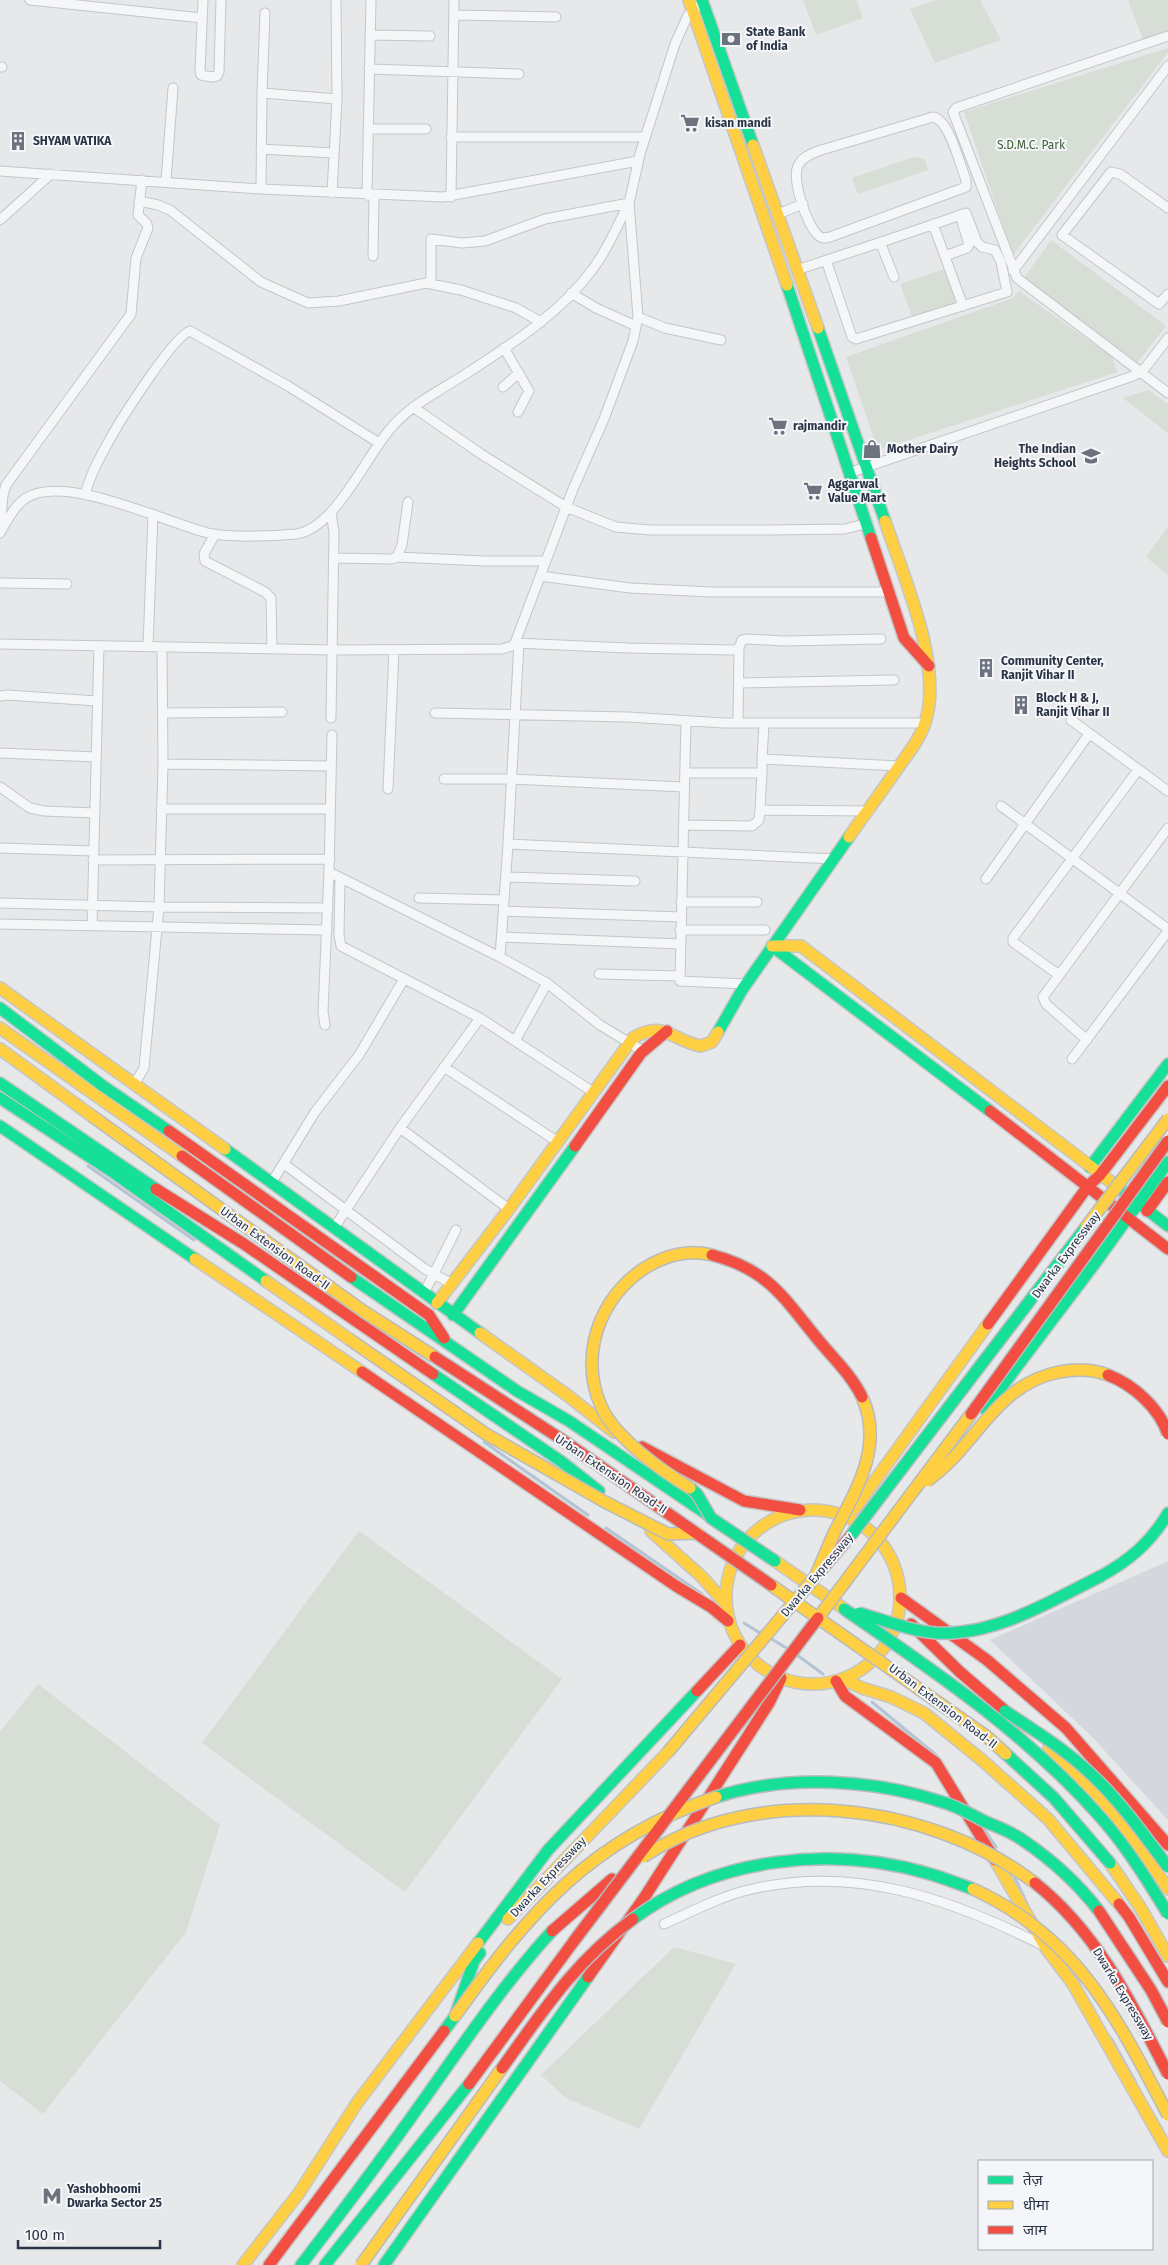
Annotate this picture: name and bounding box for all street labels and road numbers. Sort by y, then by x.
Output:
street label: Urban Extension Road-II [217,1204,333,1292]
street label: Dwarka Expressway [1029,1209,1103,1301]
street label: Urban Extension Road-II [552,1431,670,1517]
street label: Dwarka Expressway [778,1530,856,1620]
street label: Urban Extension Road-II [886,1661,1000,1751]
street label: Dwarka Expressway [507,1834,589,1920]
street label: Dwarka Expressway [1090,1945,1156,2043]

